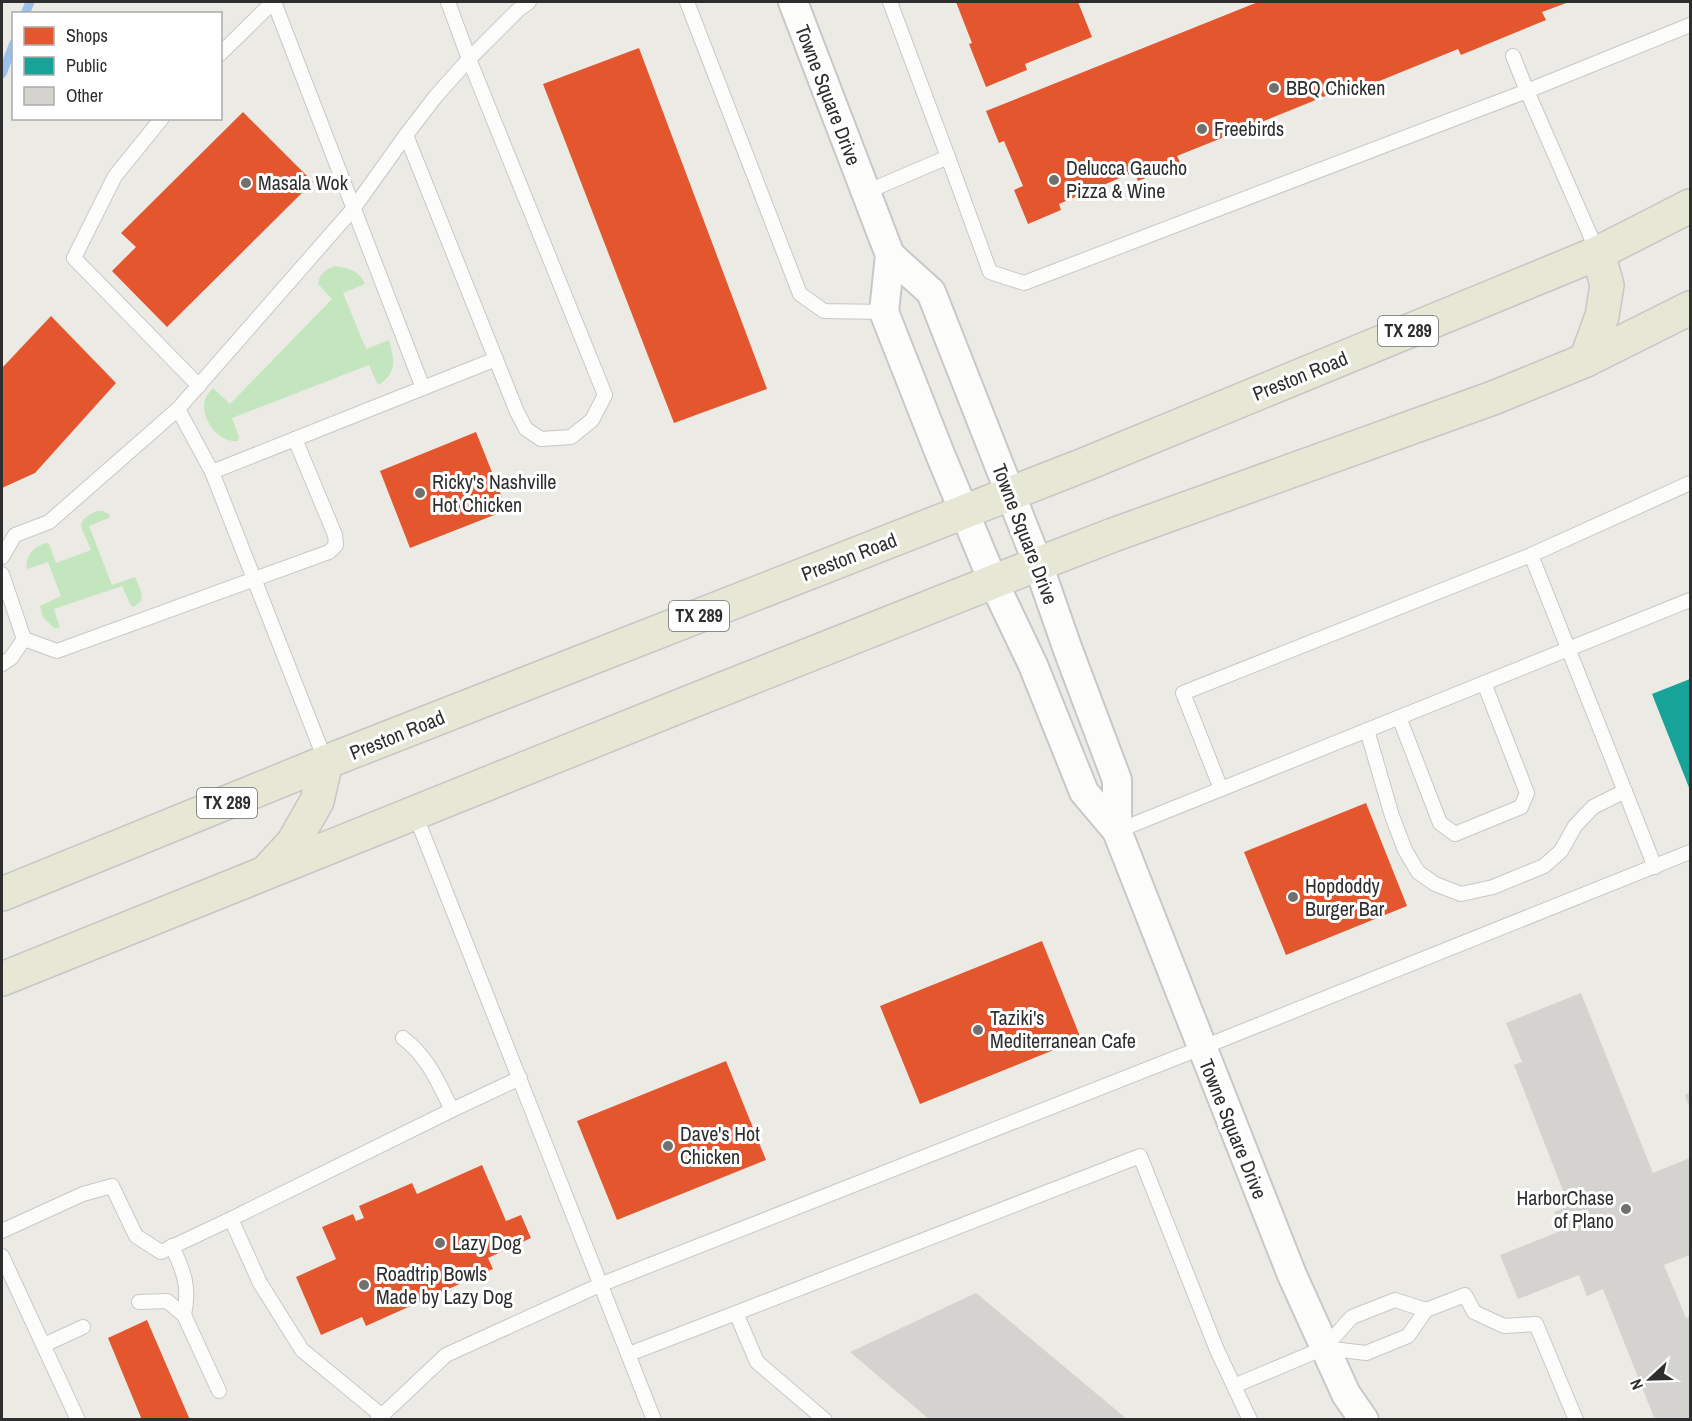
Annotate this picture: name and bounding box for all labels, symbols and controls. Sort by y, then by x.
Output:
legend [12,12,222,120]
street label: Towne Square Drive [789,21,868,169]
text: Shops [66,23,108,48]
text: Public [66,53,107,78]
place label: BBQ Chicken [1286,74,1385,101]
marker: BBQ Chicken [1267,81,1281,95]
text: Other [66,83,103,108]
place label: Freebirds [1214,115,1284,142]
marker: Freebirds [1195,122,1209,136]
place label: Delucca Gaucho Pizza & Wine [1066,154,1187,204]
place label: Masala Wok [258,169,349,196]
marker: Delucca Gaucho Pizza & Wine [1047,173,1061,187]
marker: Masala Wok [239,176,253,190]
road number: TX 289 [1378,316,1438,346]
street label: Preston Road [1248,344,1351,407]
street label: Towne Square Drive [986,460,1065,608]
place label: Ricky's Nashville Hot Chicken [432,468,556,518]
marker: Ricky's Nashville Hot Chicken [413,486,427,500]
street label: Preston Road [797,526,900,587]
road number: TX 289 [669,601,729,631]
street label: Preston Road [345,703,448,766]
road number: TX 289 [197,788,257,818]
place label: Hopdoddy Burger Bar [1305,872,1385,922]
marker: Hopdoddy Burger Bar [1286,890,1300,904]
place label: Taziki's Mediterranean Cafe [990,1004,1136,1054]
marker: Taziki's Mediterranean Cafe [971,1023,985,1037]
street label: Towne Square Drive [1193,1055,1274,1203]
place label: Dave's Hot Chicken [680,1120,760,1170]
marker: Dave's Hot Chicken [661,1139,675,1153]
place label: HarborChase of Plano [1516,1184,1614,1234]
marker: HarborChase of Plano [1619,1202,1633,1216]
place label: Lazy Dog [452,1229,521,1256]
marker: Lazy Dog [433,1236,447,1250]
place label: Roadtrip Bowls Made by Lazy Dog [376,1260,513,1310]
marker: Roadtrip Bowls Made by Lazy Dog [357,1278,371,1292]
north arrow [1620,1349,1680,1409]
text: N [1624,1376,1648,1393]

